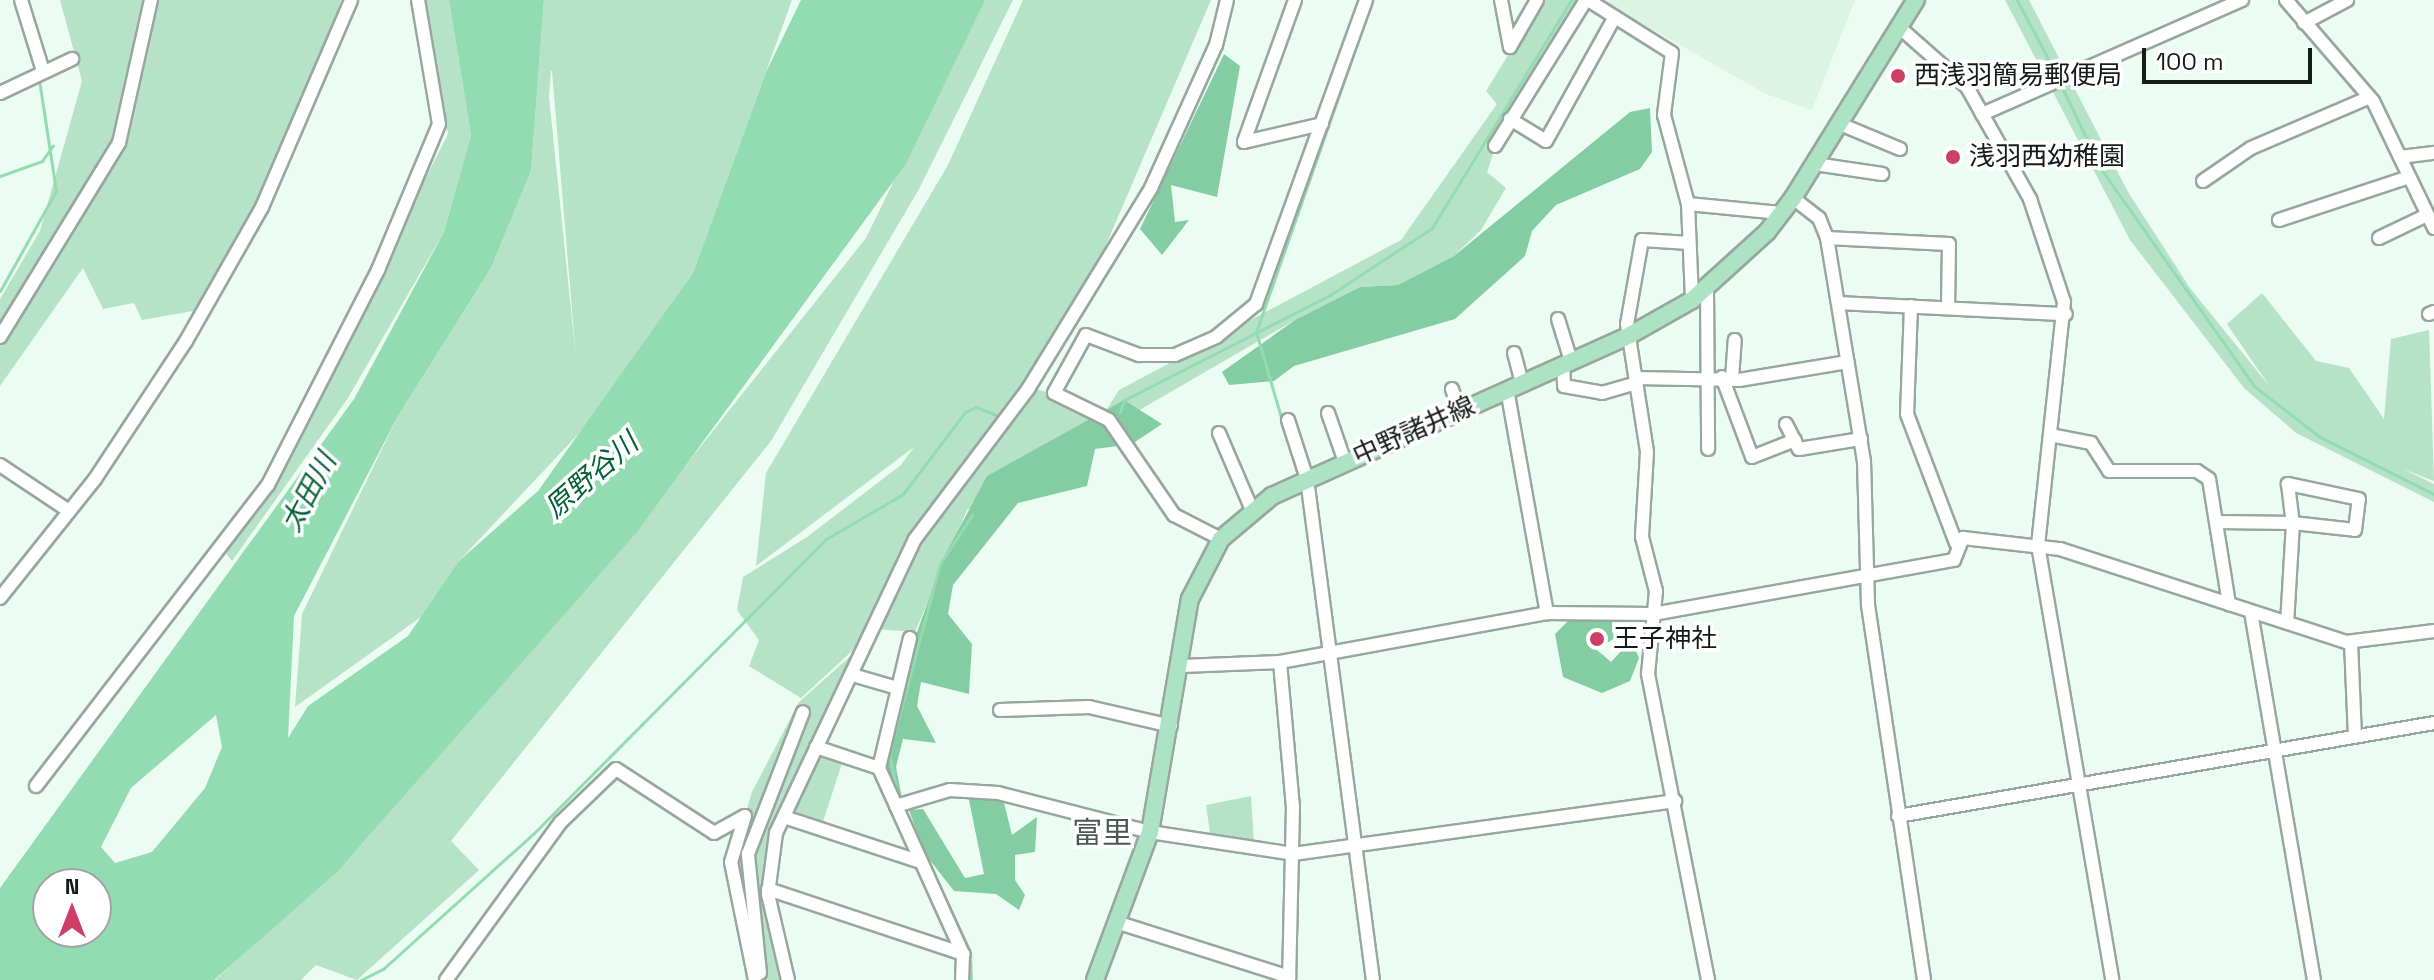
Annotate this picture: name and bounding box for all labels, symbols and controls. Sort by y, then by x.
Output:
scale bar [2146,32,2316,82]
text: 100 m [2156,46,2224,77]
place label: 西浅羽簡易郵便局 [1914,60,2122,92]
marker: 西浅羽簡易郵便局 [1889,67,1907,85]
place label: 浅羽西幼稚園 [1969,141,2125,173]
marker: 浅羽西幼稚園 [1944,148,1962,166]
street label: 中野諸井線 [1348,390,1480,472]
water label: 原野谷川 [538,426,644,524]
water label: 太田川 [273,447,343,537]
place label: 王子神社 [1613,623,1717,655]
marker: 王子神社 [1588,630,1606,648]
district label: 富里 [1072,815,1132,851]
north arrow [32,868,112,948]
text: N [65,872,79,900]

